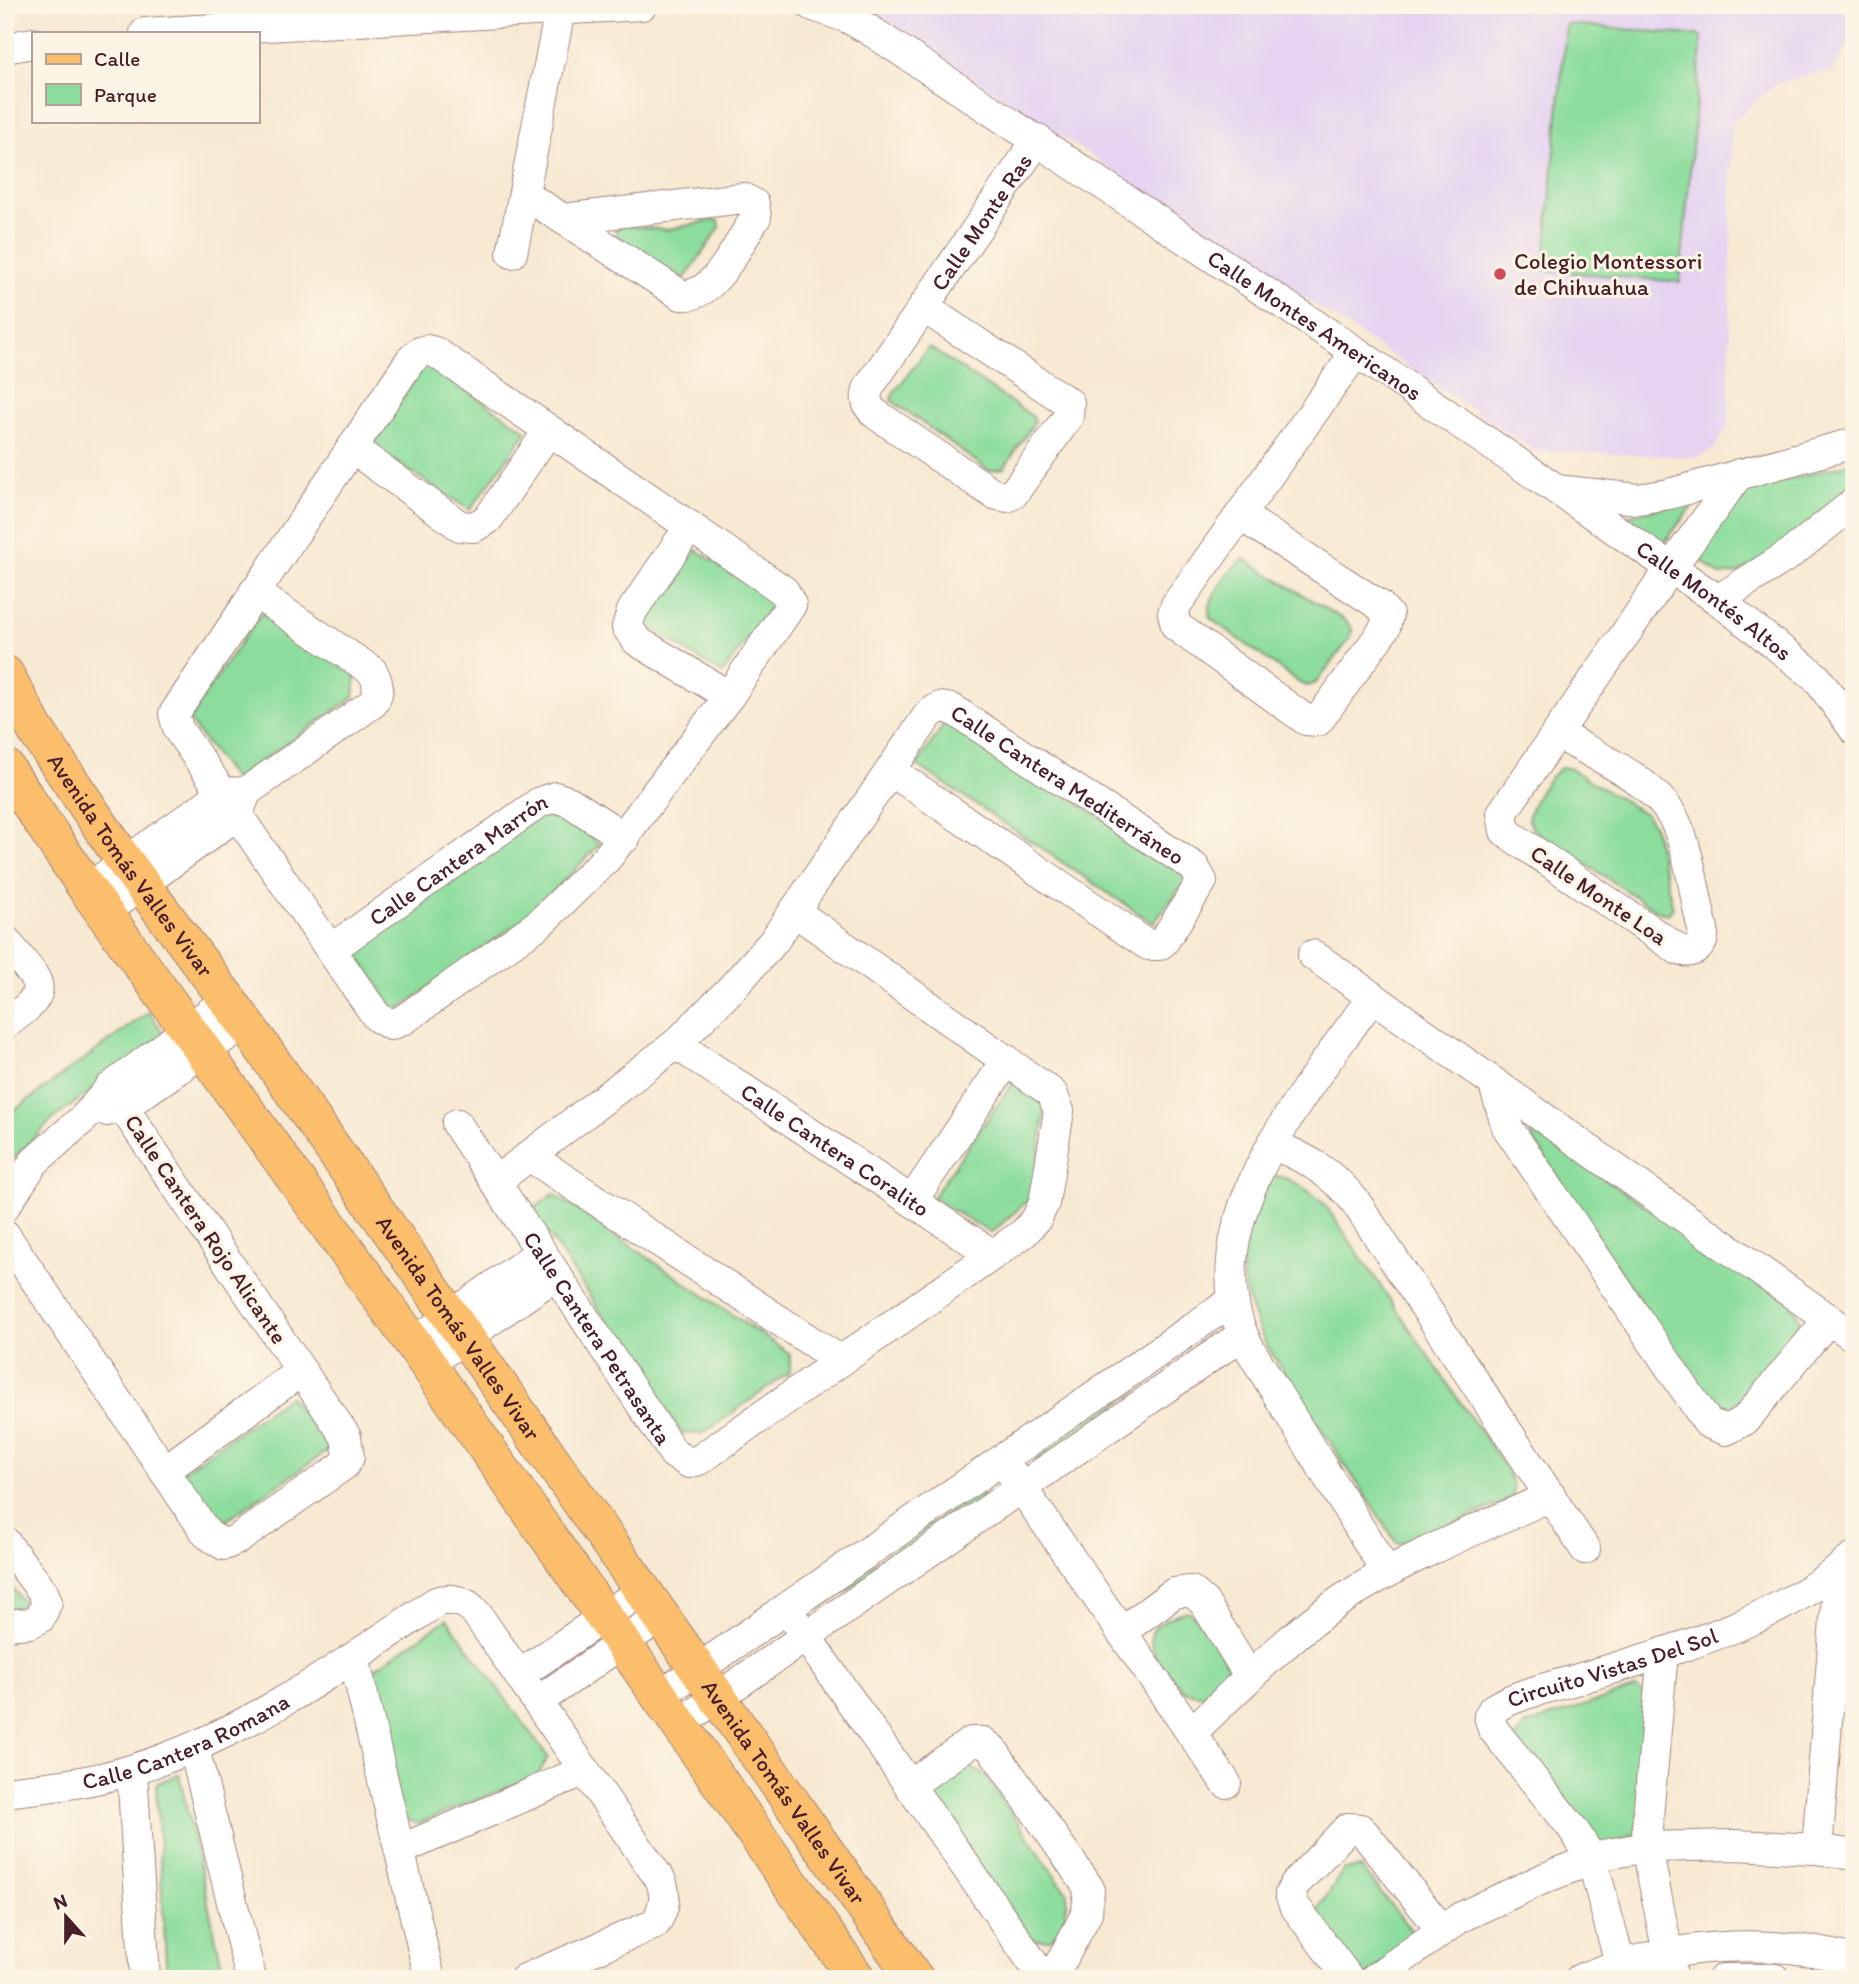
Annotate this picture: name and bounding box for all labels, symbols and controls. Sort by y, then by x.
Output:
legend [32,32,259,122]
text: Calle [94,46,140,71]
text: Parque [94,82,157,107]
street label: Calle Monte Ras [925,148,1038,296]
street label: Calle Montes Americanos [1202,244,1427,407]
place label: Colegio Montessori de Chihuahua [1514,247,1702,301]
marker: Colegio Montessori de Chihuahua [1492,266,1508,282]
street label: Calle Montés Altos [1631,534,1797,667]
street label: Calle Cantera Mediterráneo [946,698,1190,871]
street label: Avenida Tomás Valles Vivar [42,748,220,982]
street label: Calle Cantera Marrón [363,787,551,932]
street label: Calle Monte Loa [1525,839,1673,951]
street label: Calle Cantera Coralito [735,1077,935,1223]
street label: Calle Cantera Rojo Alicante [119,1109,293,1349]
street label: Avenida Tomás Valles Vivar [370,1210,547,1445]
street label: Calle Cantera Petrasanta [517,1226,678,1450]
street label: Circuito Vistas Del Sol [1503,1621,1722,1714]
street label: Avenida Tomás Valles Vivar [696,1674,872,1910]
street label: Calle Cantera Romana [80,1687,294,1795]
north arrow [32,1882,102,1952]
text: N [50,1889,70,1915]

